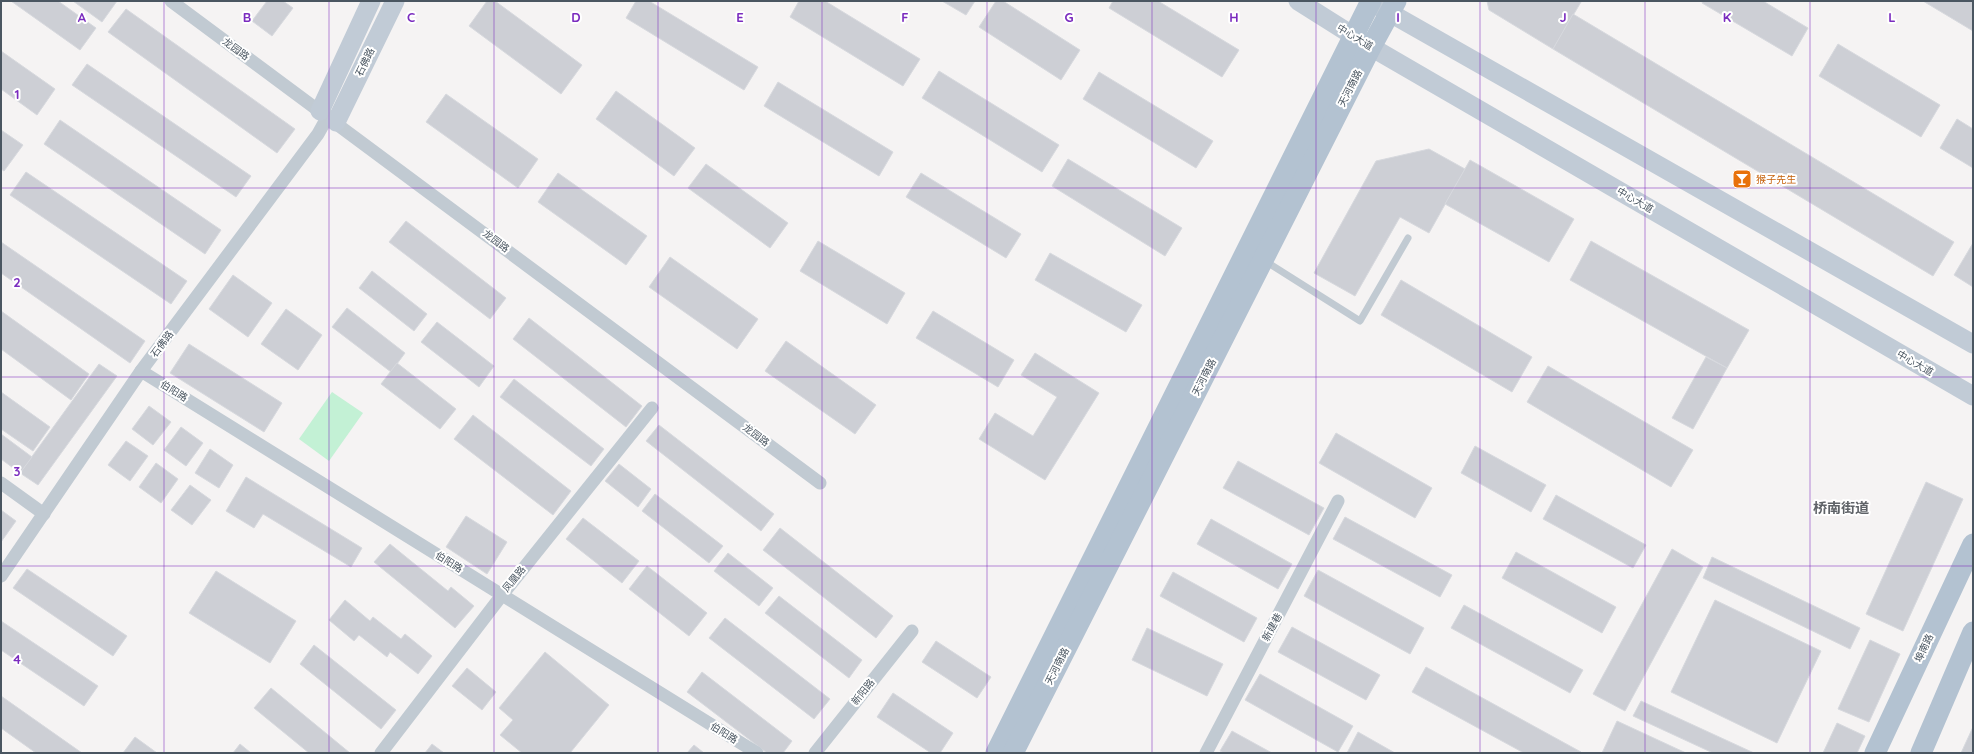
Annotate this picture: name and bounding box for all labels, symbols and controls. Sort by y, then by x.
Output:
text: A [78,9,87,25]
text: B [243,9,251,25]
text: C [407,9,415,25]
text: D [571,9,581,25]
text: E [736,9,744,25]
text: F [901,9,909,25]
text: G [1064,9,1074,25]
text: H [1229,9,1239,25]
text: I [1396,9,1400,25]
text: J [1559,9,1567,25]
text: K [1723,9,1732,25]
text: L [1888,9,1896,25]
street label: 中心大道 [1335,21,1375,53]
street label: 龙园路 [220,35,252,63]
street label: 石佛路 [353,46,377,78]
street label: 天河南路 [1335,67,1365,109]
text: 1 [14,86,20,102]
bar icon: 猴子先生 [1731,168,1753,190]
place label: 猴子先生 [1756,173,1796,186]
street label: 中心大道 [1614,184,1656,216]
street label: 龙园路 [480,227,512,255]
text: 2 [13,274,21,290]
street label: 石佛路 [148,328,176,360]
street label: 中心大道 [1894,347,1936,379]
street label: 天河南路 [1189,356,1219,398]
street label: 伯阳路 [158,378,190,404]
street label: 龙园路 [740,421,772,449]
text: 3 [14,463,21,479]
district label: 桥南街道 [1813,499,1869,517]
street label: 伯阳路 [433,549,465,575]
street label: 凤凰路 [500,563,528,595]
street label: 新建巷 [1259,611,1285,643]
street label: 埠南路 [1912,632,1936,664]
street label: 天河南路 [1042,645,1072,687]
text: 4 [13,651,21,667]
street label: 新阳路 [849,676,877,708]
street label: 伯阳路 [708,720,740,746]

